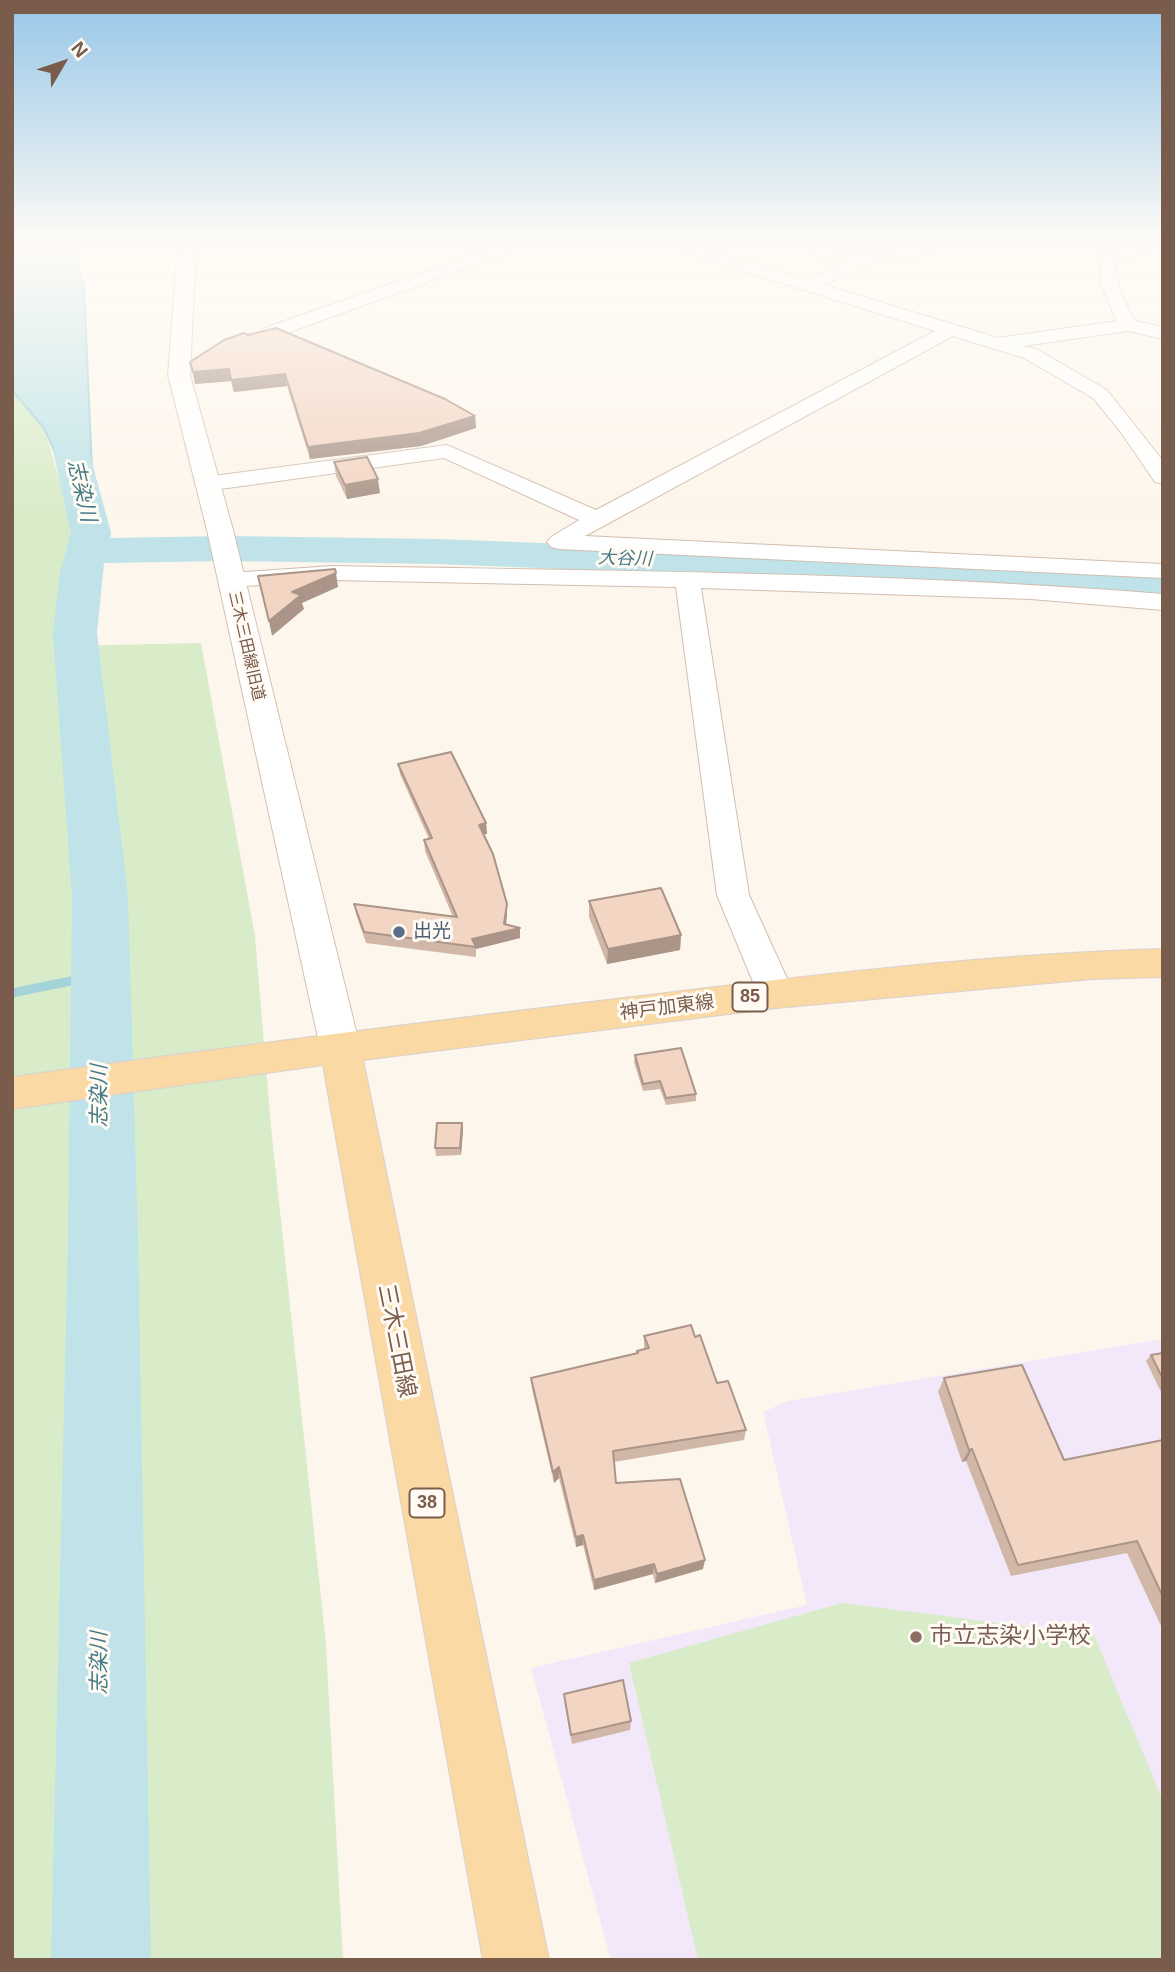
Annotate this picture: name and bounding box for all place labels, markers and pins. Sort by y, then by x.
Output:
place label: 出光 [413,921,451,943]
marker: 出光 [391,924,407,940]
place label: 市立志染小学校 [930,1623,1091,1651]
marker: 市立志染小学校 [908,1629,924,1645]

